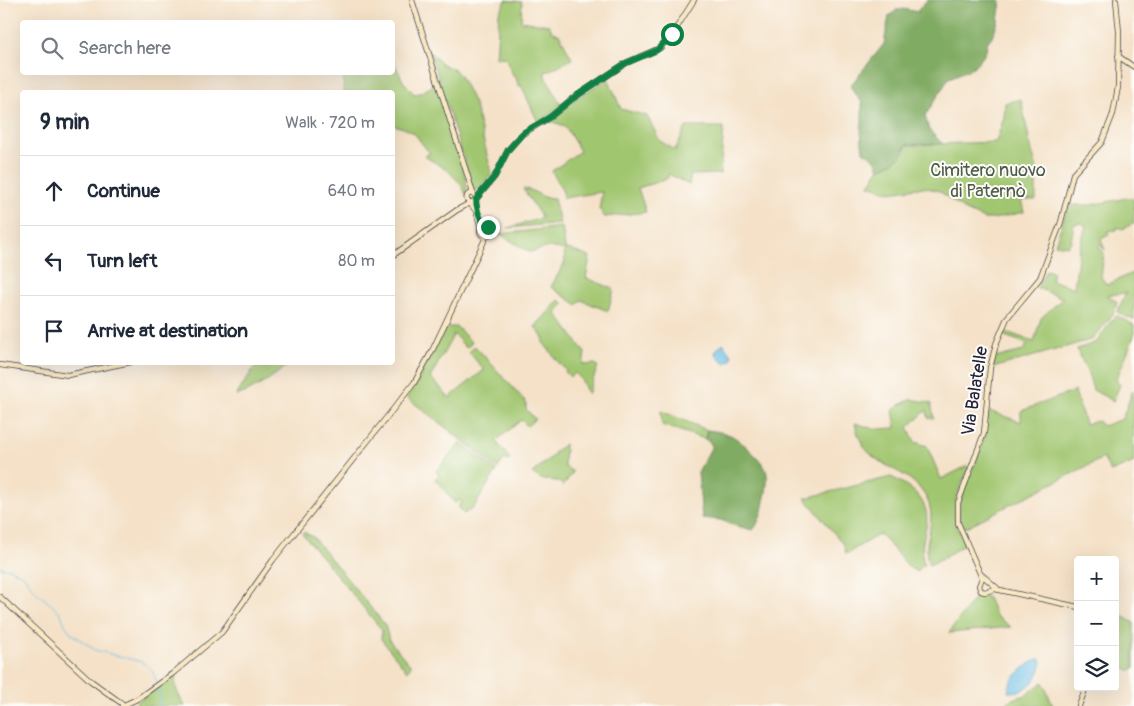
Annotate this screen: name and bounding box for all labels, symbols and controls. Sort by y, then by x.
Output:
search box [20,20,395,75]
route start [661,23,684,46]
icon: search [38,34,66,62]
text: Search here [78,36,171,60]
text: 9 min [40,109,89,136]
text: Walk · 720 m [285,113,375,133]
park label: Cimitero nuovo di Paternò [930,159,1046,203]
icon: ahead [40,177,68,205]
text: Continue [87,179,160,203]
text: 640 m [328,181,375,201]
route end [477,216,500,239]
icon: left [40,247,68,275]
text: Turn left [87,249,157,273]
text: 80 m [338,251,375,271]
icon: arrive [40,317,68,345]
text: Arrive at destination [87,319,248,343]
street label: Via Balatelle [957,344,993,437]
map controls [1074,556,1119,691]
button: + [1074,556,1119,601]
button: − [1074,601,1119,646]
button: layers [1074,646,1119,691]

